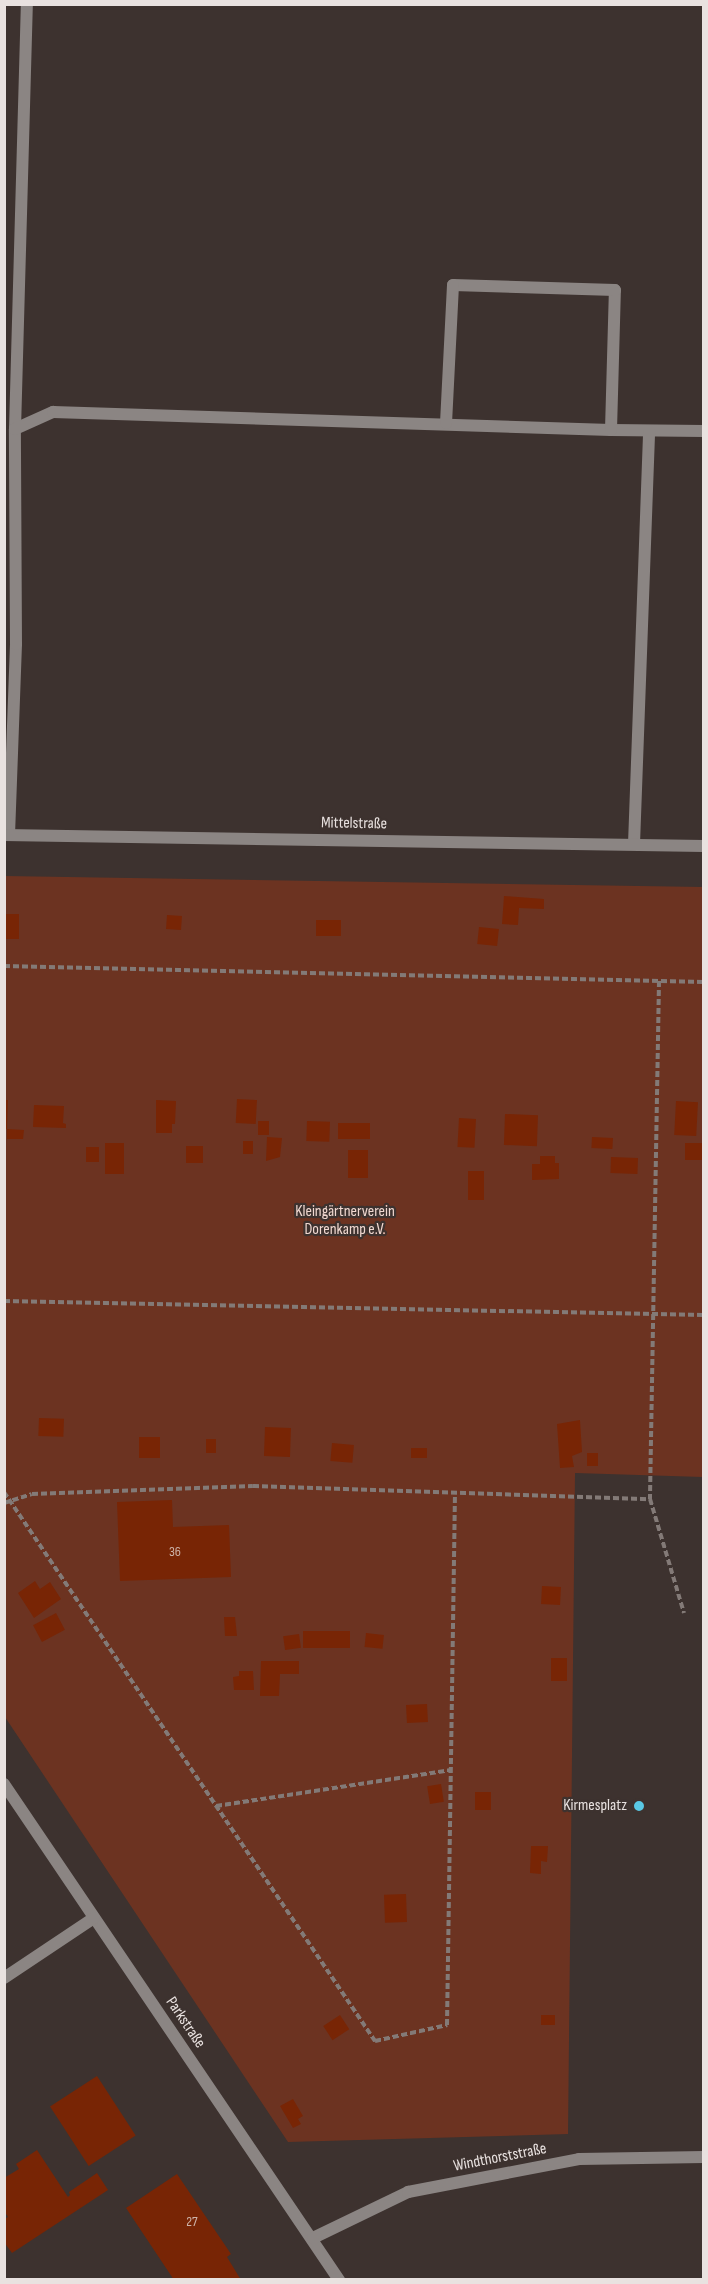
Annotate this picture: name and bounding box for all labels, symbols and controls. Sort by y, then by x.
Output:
street label: Mittelstraße [321,814,387,834]
park label: Kleingärtnerverein Dorenkamp e.V. [295,1202,395,1240]
house number: 36 [169,1544,181,1560]
place label: Kirmesplatz [563,1796,627,1816]
marker: Kirmesplatz [632,1799,646,1813]
street label: Parkstraße [161,1994,209,2052]
street label: Windthorststraße [452,2140,548,2176]
house number: 27 [186,2214,198,2230]

